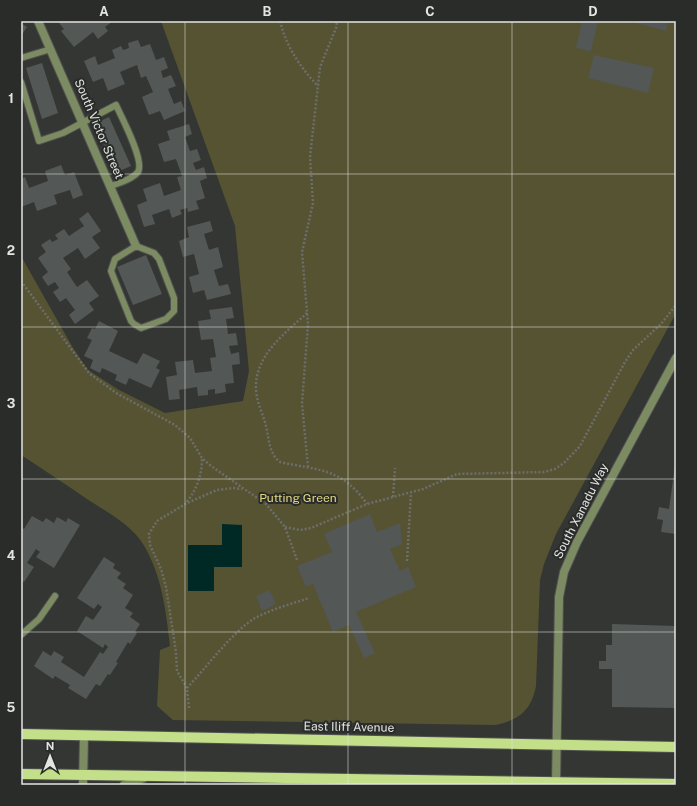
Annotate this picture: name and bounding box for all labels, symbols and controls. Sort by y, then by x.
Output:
text: A [99,4,109,19]
text: B [263,4,272,19]
text: C [425,4,435,19]
text: D [588,4,598,19]
street label: South Victor Street [72,77,127,181]
text: 1 [8,91,14,106]
text: 2 [7,243,15,258]
text: 3 [7,396,16,411]
street label: South Xanadu Way [551,460,611,561]
park label: Putting Green [259,491,337,505]
text: 4 [7,548,16,563]
text: 5 [7,700,16,715]
street label: East Iliff Avenue [304,719,395,735]
north arrow [30,736,70,776]
text: N [46,740,54,752]

